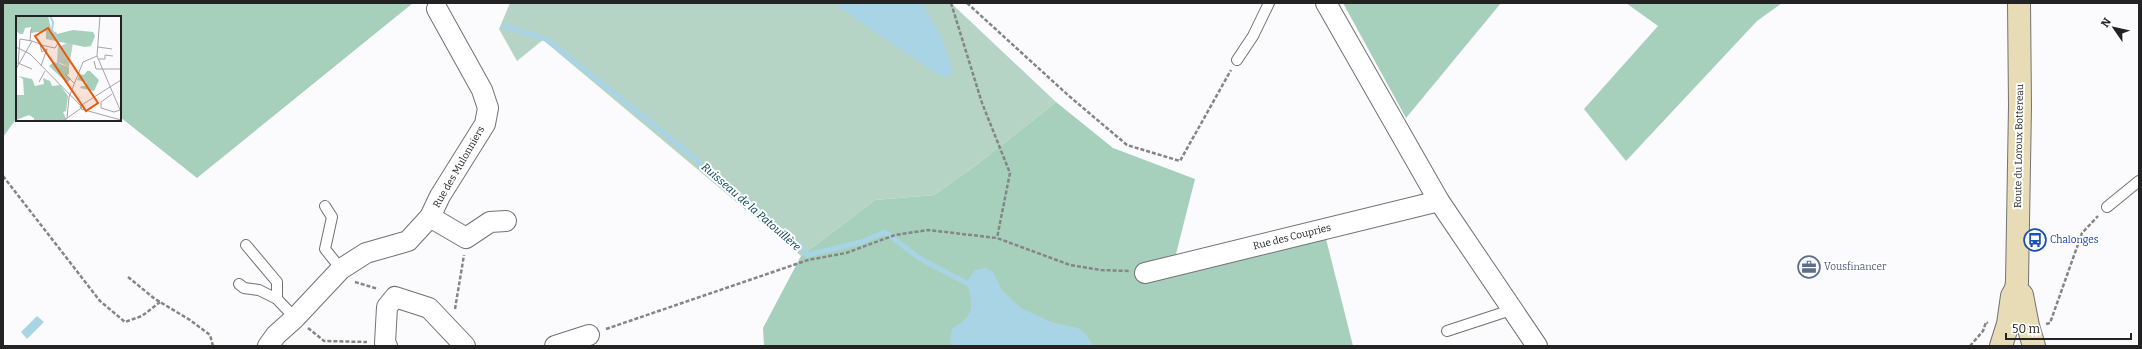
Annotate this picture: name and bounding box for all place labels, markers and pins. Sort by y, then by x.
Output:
bus stop icon: Chalonges [2022,227,2048,253]
place label: Chalonges [2050,234,2099,246]
office icon: Vousfinancer [1796,254,1822,280]
place label: Vousfinancer [1824,261,1887,273]

